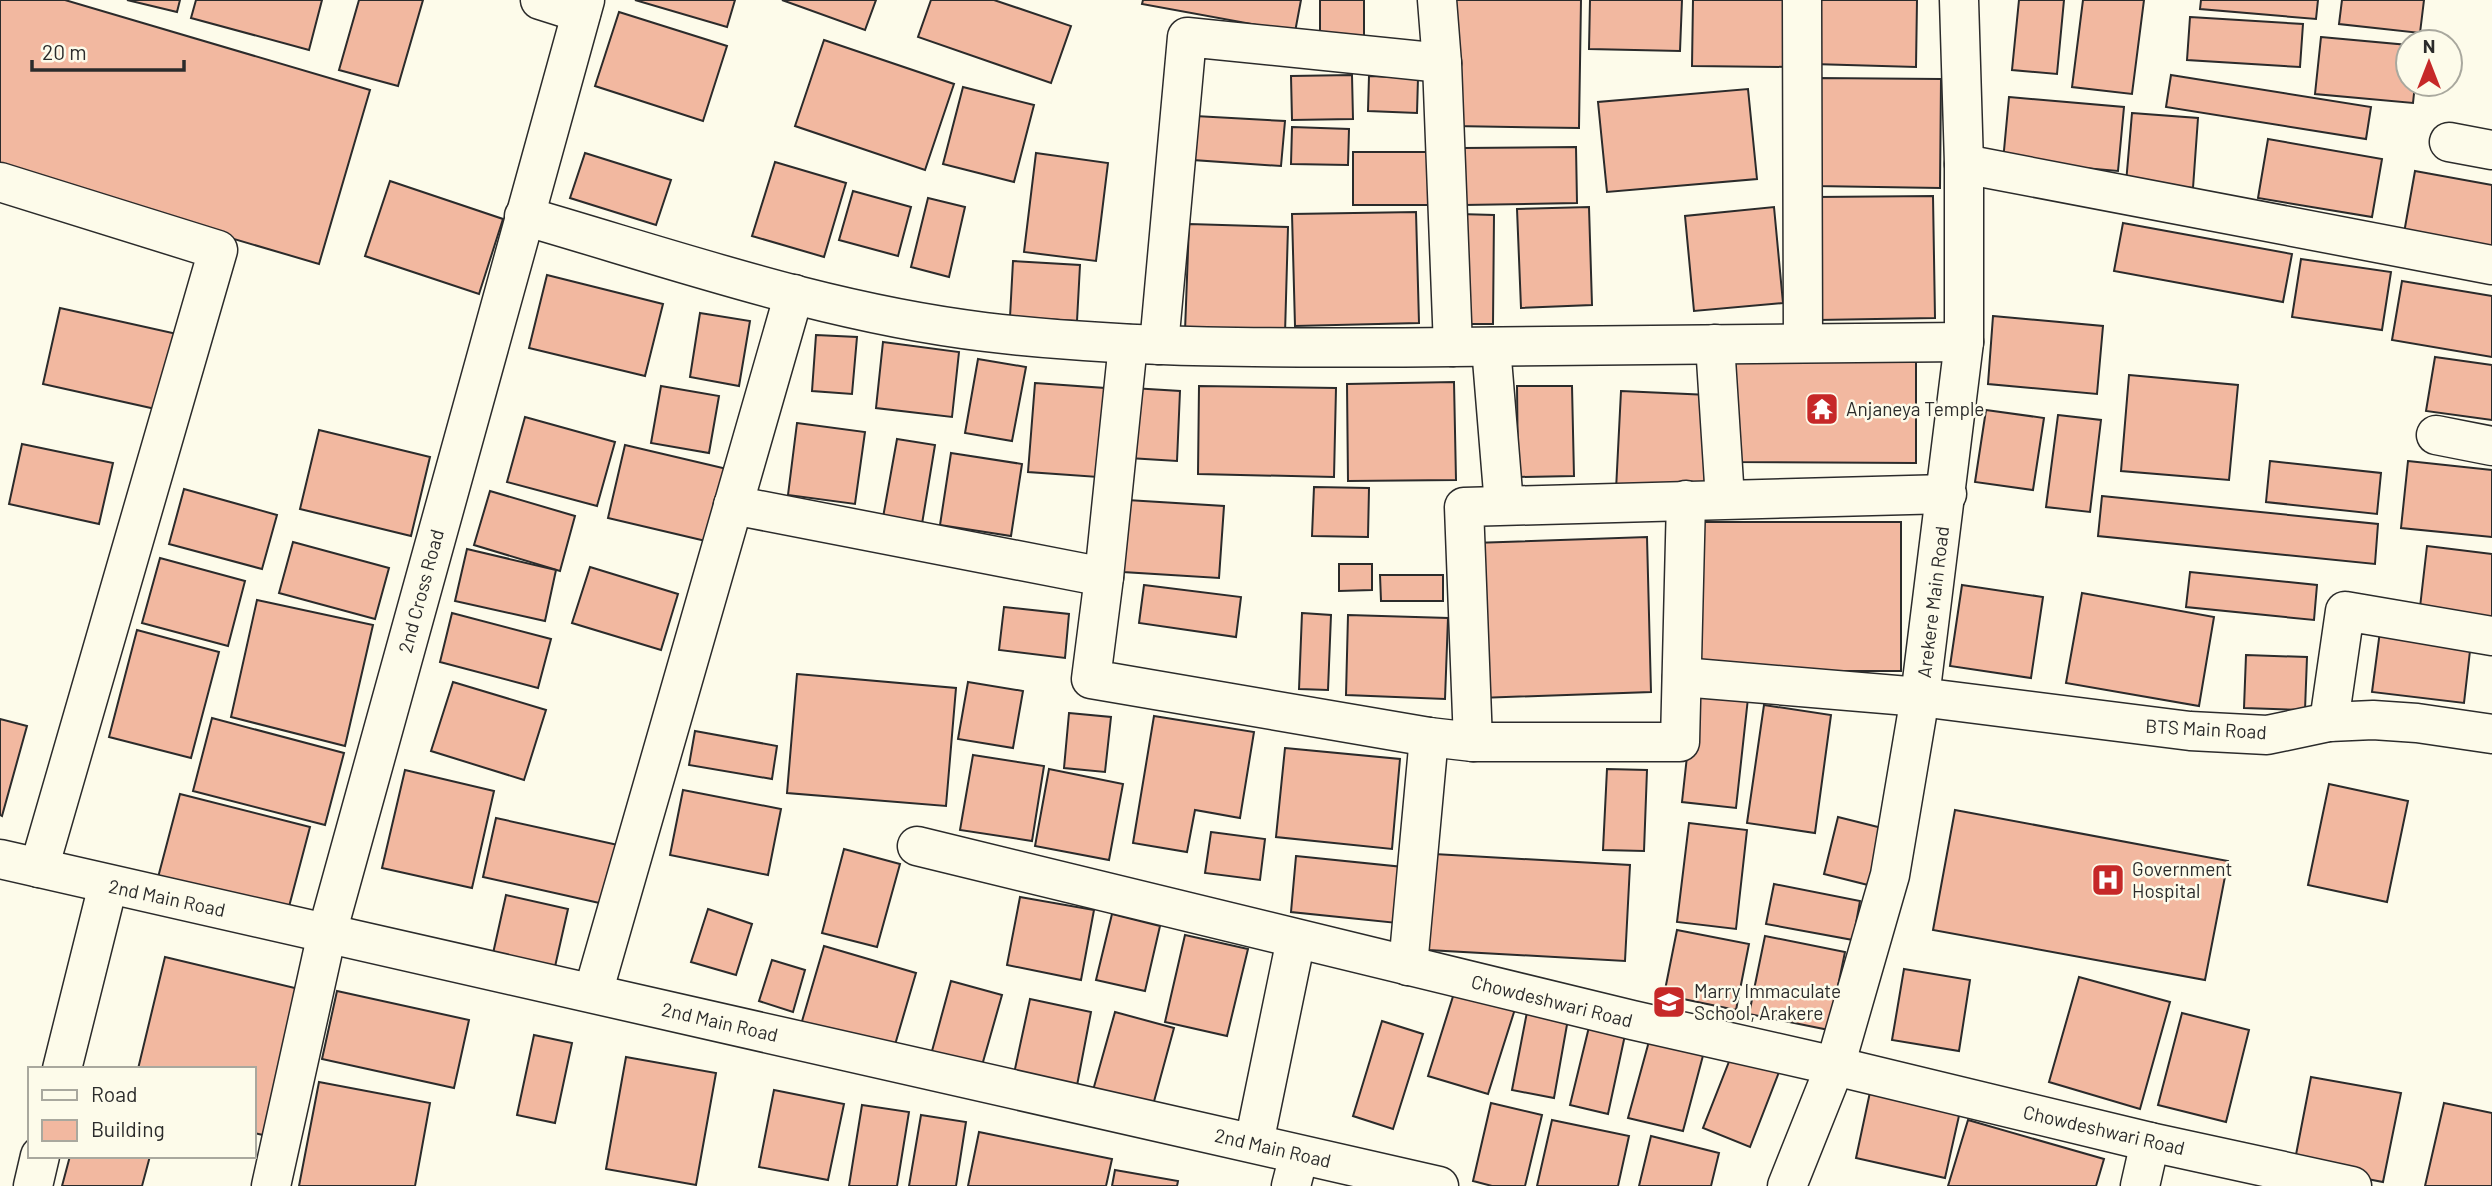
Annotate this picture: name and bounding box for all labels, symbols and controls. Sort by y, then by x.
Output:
scale bar [32,28,184,72]
north arrow [2394,28,2464,98]
text: N [2423,34,2435,57]
text: 20 m [42,39,87,64]
temple icon: Anjaneya Temple [1803,390,1841,428]
place label: Anjaneya Temple [1846,397,1985,420]
street label: Arekere Main Road [1912,525,1953,679]
street label: 2nd Cross Road [393,527,448,655]
street label: BTS Main Road [2145,714,2267,743]
place label: Government Hospital [2132,857,2232,902]
hospital icon: Government Hospital [2089,861,2127,899]
street label: 2nd Main Road [107,874,228,921]
street label: Chowdeshwari Road [1469,969,1635,1032]
place label: Marry Immaculate School, Arakere [1694,979,1841,1024]
school or university icon: Marry Immaculate School, Arakere [1650,983,1688,1021]
street label: 2nd Main Road [660,997,781,1046]
legend [28,1067,256,1158]
text: Road [91,1081,137,1106]
street label: Chowdeshwari Road [2021,1100,2187,1159]
text: Building [91,1116,165,1141]
street label: 2nd Main Road [1213,1123,1334,1172]

